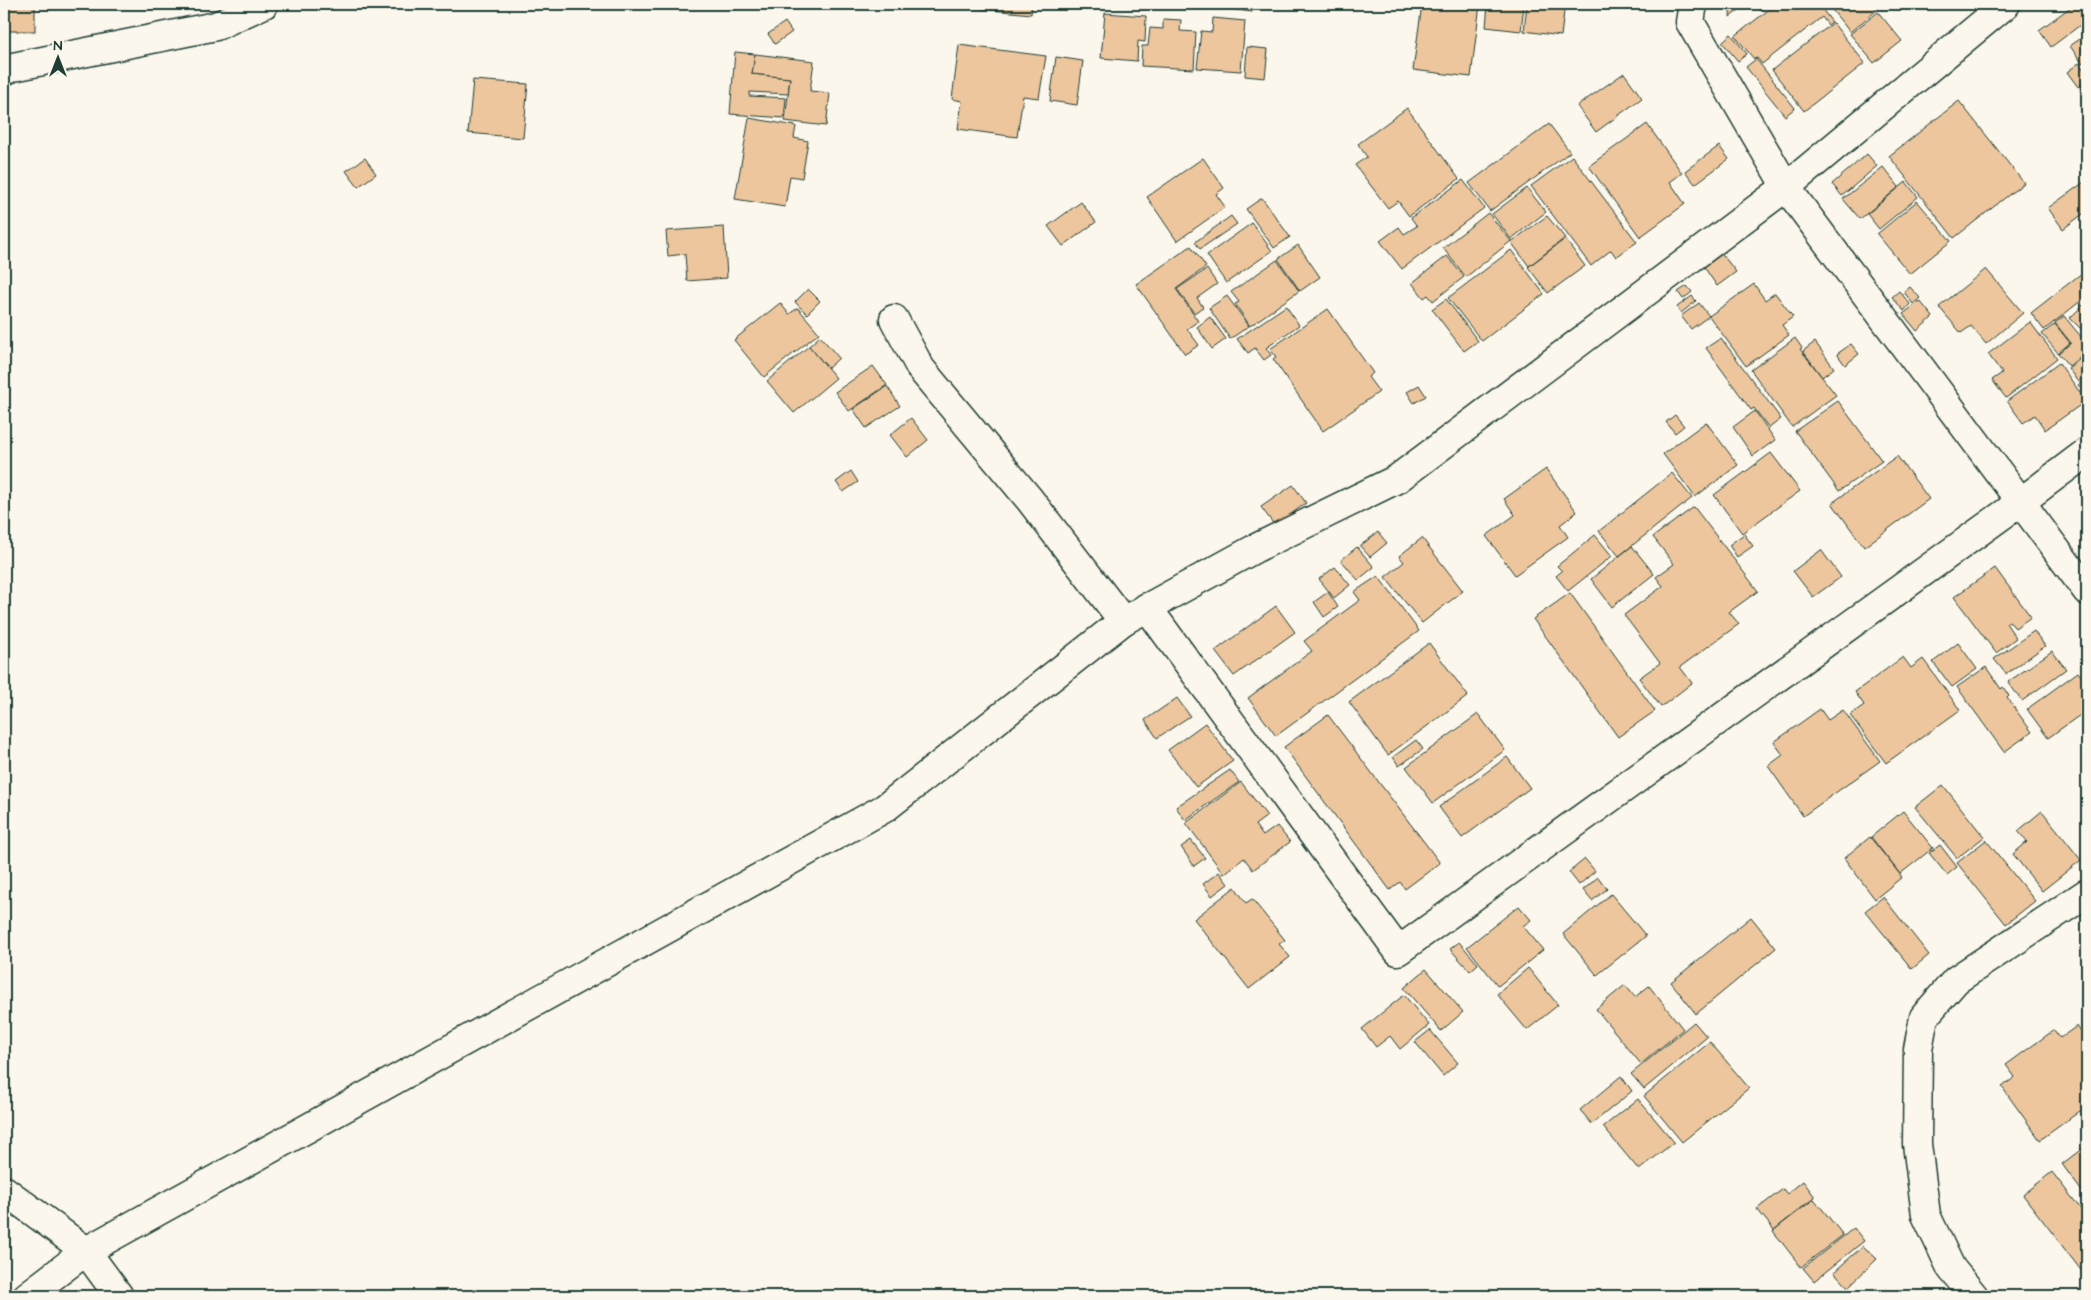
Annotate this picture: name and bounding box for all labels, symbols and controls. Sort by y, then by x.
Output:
north arrow [32,32,82,82]
text: N [54,36,63,56]

